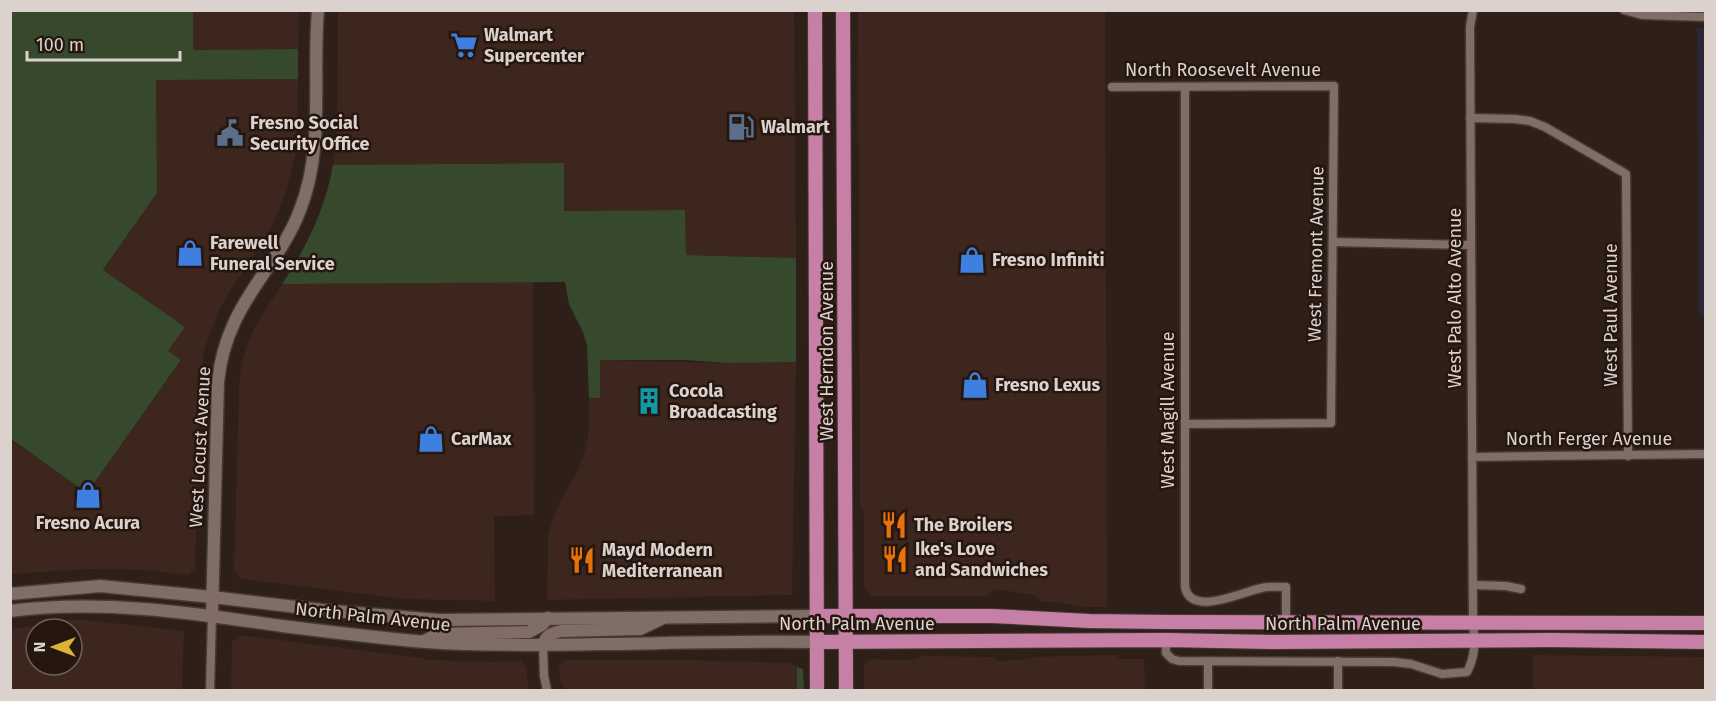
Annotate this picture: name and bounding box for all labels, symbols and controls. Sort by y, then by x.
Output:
scale bar [27,24,180,62]
place label: Walmart Supercenter [484,24,585,67]
supermarket icon: Walmart Supercenter [449,30,479,60]
text: 100 m [36,34,84,56]
street label: North Roosevelt Avenue [1125,59,1321,81]
place label: Fresno Social Security Office [250,112,370,155]
fuel station icon: Walmart [726,112,756,142]
place label: Walmart [761,116,831,138]
public building icon: Fresno Social Security Office [215,118,245,148]
street label: West Fremont Avenue [1303,166,1329,342]
street label: West Palo Alto Avenue [1444,208,1466,388]
place label: Farewell Funeral Service [210,232,335,275]
shop icon: Farewell Funeral Service [175,238,205,268]
street label: West Paul Avenue [1600,243,1622,387]
shop icon: Fresno Infiniti [957,245,987,275]
place label: Fresno Infiniti [992,249,1105,271]
street label: West Herndon Avenue [816,261,838,441]
street label: West Magill Avenue [1157,331,1179,489]
street label: West Locust Avenue [185,366,215,528]
shop icon: Fresno Lexus [960,370,990,400]
place label: Fresno Lexus [995,374,1100,396]
place label: Cocola Broadcasting [669,380,777,423]
building icon: Cocola Broadcasting [634,386,664,416]
shop icon: CarMax [416,424,446,454]
place label: CarMax [451,428,512,450]
street label: North Ferger Avenue [1506,428,1672,450]
shop icon: Fresno Acura [73,480,103,510]
restaurant icon: The Broilers [879,510,909,540]
place label: Fresno Acura [36,512,140,534]
place label: The Broilers [914,514,1013,536]
place label: Ike's Love and Sandwiches [915,538,1048,581]
place label: Mayd Modern Mediterranean [602,539,723,582]
restaurant icon: Ike's Love and Sandwiches [880,544,910,574]
restaurant icon: Mayd Modern Mediterranean [567,545,597,575]
street label: North Palm Avenue [294,598,452,636]
street label: North Palm Avenue [779,613,935,635]
street label: North Palm Avenue [1265,613,1421,635]
north arrow [24,617,84,677]
text: N [30,642,49,652]

